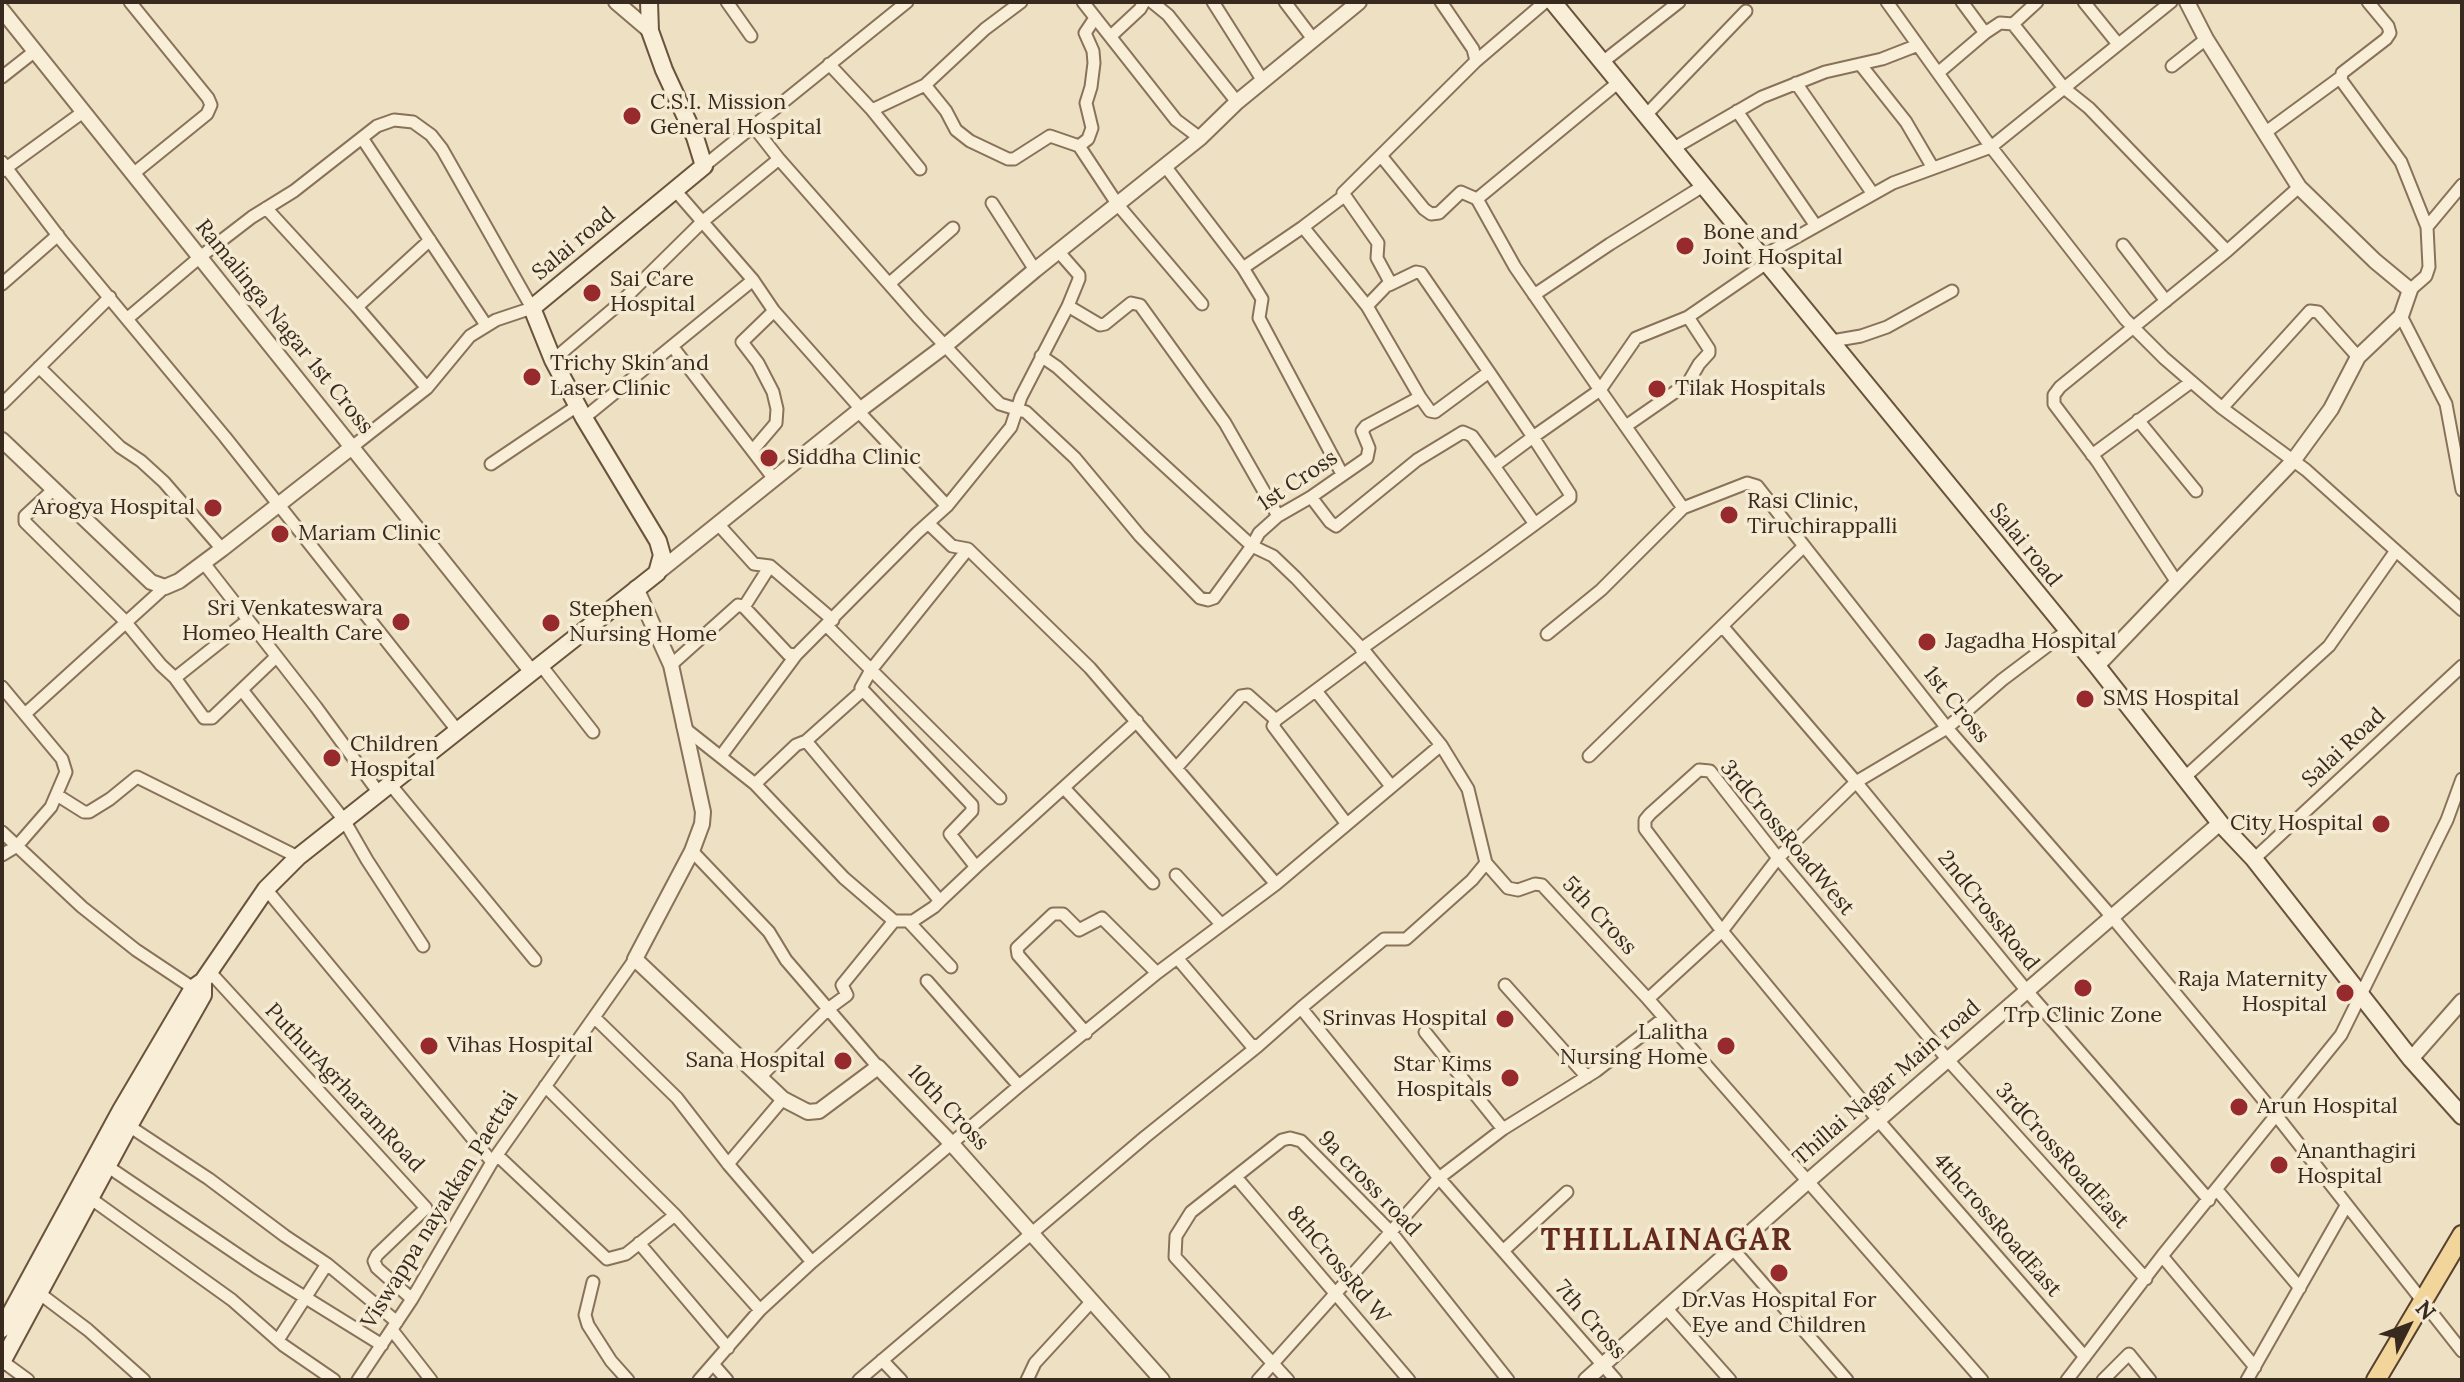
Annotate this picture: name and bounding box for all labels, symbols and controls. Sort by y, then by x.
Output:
place label: C.S.I. Mission General Hospital [650,90,822,142]
marker: C.S.I. Mission General Hospital [621,105,643,127]
street label: Salai road [527,202,621,286]
street label: Ramalinga Nagar 1st Cross [189,214,379,440]
place label: Bone and Joint Hospital [1703,220,1843,272]
marker: Bone and Joint Hospital [1674,235,1696,257]
place label: Sai Care Hospital [610,267,695,318]
marker: Sai Care Hospital [581,282,603,304]
place label: Trichy Skin and Laser Clinic [550,351,709,402]
marker: Trichy Skin and Laser Clinic [521,366,543,388]
place label: Tilak Hospitals [1675,376,1826,402]
marker: Tilak Hospitals [1646,378,1668,400]
place label: Siddha Clinic [787,445,921,471]
street label: 1st Cross [1253,445,1343,517]
marker: Siddha Clinic [758,447,780,469]
place label: Rasi Clinic, Tiruchirappalli [1747,489,1897,540]
place label: Arogya Hospital [32,495,195,521]
marker: Arogya Hospital [202,497,224,519]
street label: Salai road [1983,498,2067,592]
marker: Rasi Clinic, Tiruchirappalli [1718,504,1740,526]
place label: Mariam Clinic [298,521,441,547]
marker: Mariam Clinic [269,523,291,545]
place label: Sri Venkateswara Homeo Health Care [182,596,383,648]
place label: Stephen Nursing Home [569,597,717,648]
marker: Sri Venkateswara Homeo Health Care [390,611,412,633]
marker: Stephen Nursing Home [540,612,562,634]
place label: Jagadha Hospital [1945,629,2116,655]
marker: Jagadha Hospital [1916,631,1938,653]
street label: 1st Cross [1917,662,1995,748]
place label: SMS Hospital [2103,686,2239,712]
marker: SMS Hospital [2074,688,2096,710]
street label: Salai Road [2297,703,2391,793]
place label: Children Hospital [350,732,439,784]
marker: Children Hospital [321,747,343,769]
street label: 3rdCrossRoadWest [1714,755,1860,921]
place label: City Hospital [2230,811,2363,837]
marker: City Hospital [2370,813,2392,835]
street label: 2ndCrossRoad [1932,846,2044,976]
street label: 5th Cross [1556,871,1642,961]
place label: Raja Maternity Hospital [2178,967,2327,1018]
marker: Trp Clinic Zone [2072,977,2094,999]
marker: Raja Maternity Hospital [2334,982,2356,1004]
street label: Thillai Nagar Main road [1788,995,1986,1171]
street label: PuthurAgrharamRoad [259,998,429,1178]
place label: Trp Clinic Zone [2004,1003,2162,1029]
place label: Srinvas Hospital [1322,1006,1487,1032]
marker: Srinvas Hospital [1494,1008,1516,1030]
place label: Lalitha Nursing Home [1560,1020,1708,1072]
place label: Vihas Hospital [447,1033,593,1059]
marker: Vihas Hospital [418,1035,440,1057]
marker: Lalitha Nursing Home [1715,1035,1737,1057]
place label: Sana Hospital [685,1048,825,1074]
marker: Sana Hospital [832,1050,854,1072]
place label: Star Kims Hospitals [1393,1052,1492,1104]
street label: 10th Cross [902,1060,994,1156]
marker: Star Kims Hospitals [1499,1067,1521,1089]
street label: 3rdCrossRoadEast [1990,1078,2134,1234]
street label: Viswappa nayakkan Paettai [356,1086,524,1334]
place label: Arun Hospital [2257,1094,2398,1120]
marker: Arun Hospital [2228,1096,2250,1118]
street label: 9a cross road [1312,1126,1426,1242]
place label: Ananthagiri Hospital [2297,1139,2416,1190]
street label: 4thcrossRoadEast [1927,1148,2067,1302]
marker: Ananthagiri Hospital [2268,1154,2290,1176]
street label: 8thCrossRd W [1281,1201,1395,1329]
district label: THILLAINAGAR [1541,1223,1793,1259]
marker: Dr.Vas Hospital For Eye and Children [1768,1262,1790,1284]
street label: 7th Cross [1549,1275,1631,1365]
north arrow [2368,1286,2448,1366]
place label: Dr.Vas Hospital For Eye and Children [1681,1288,1877,1340]
text: N [2410,1294,2442,1326]

